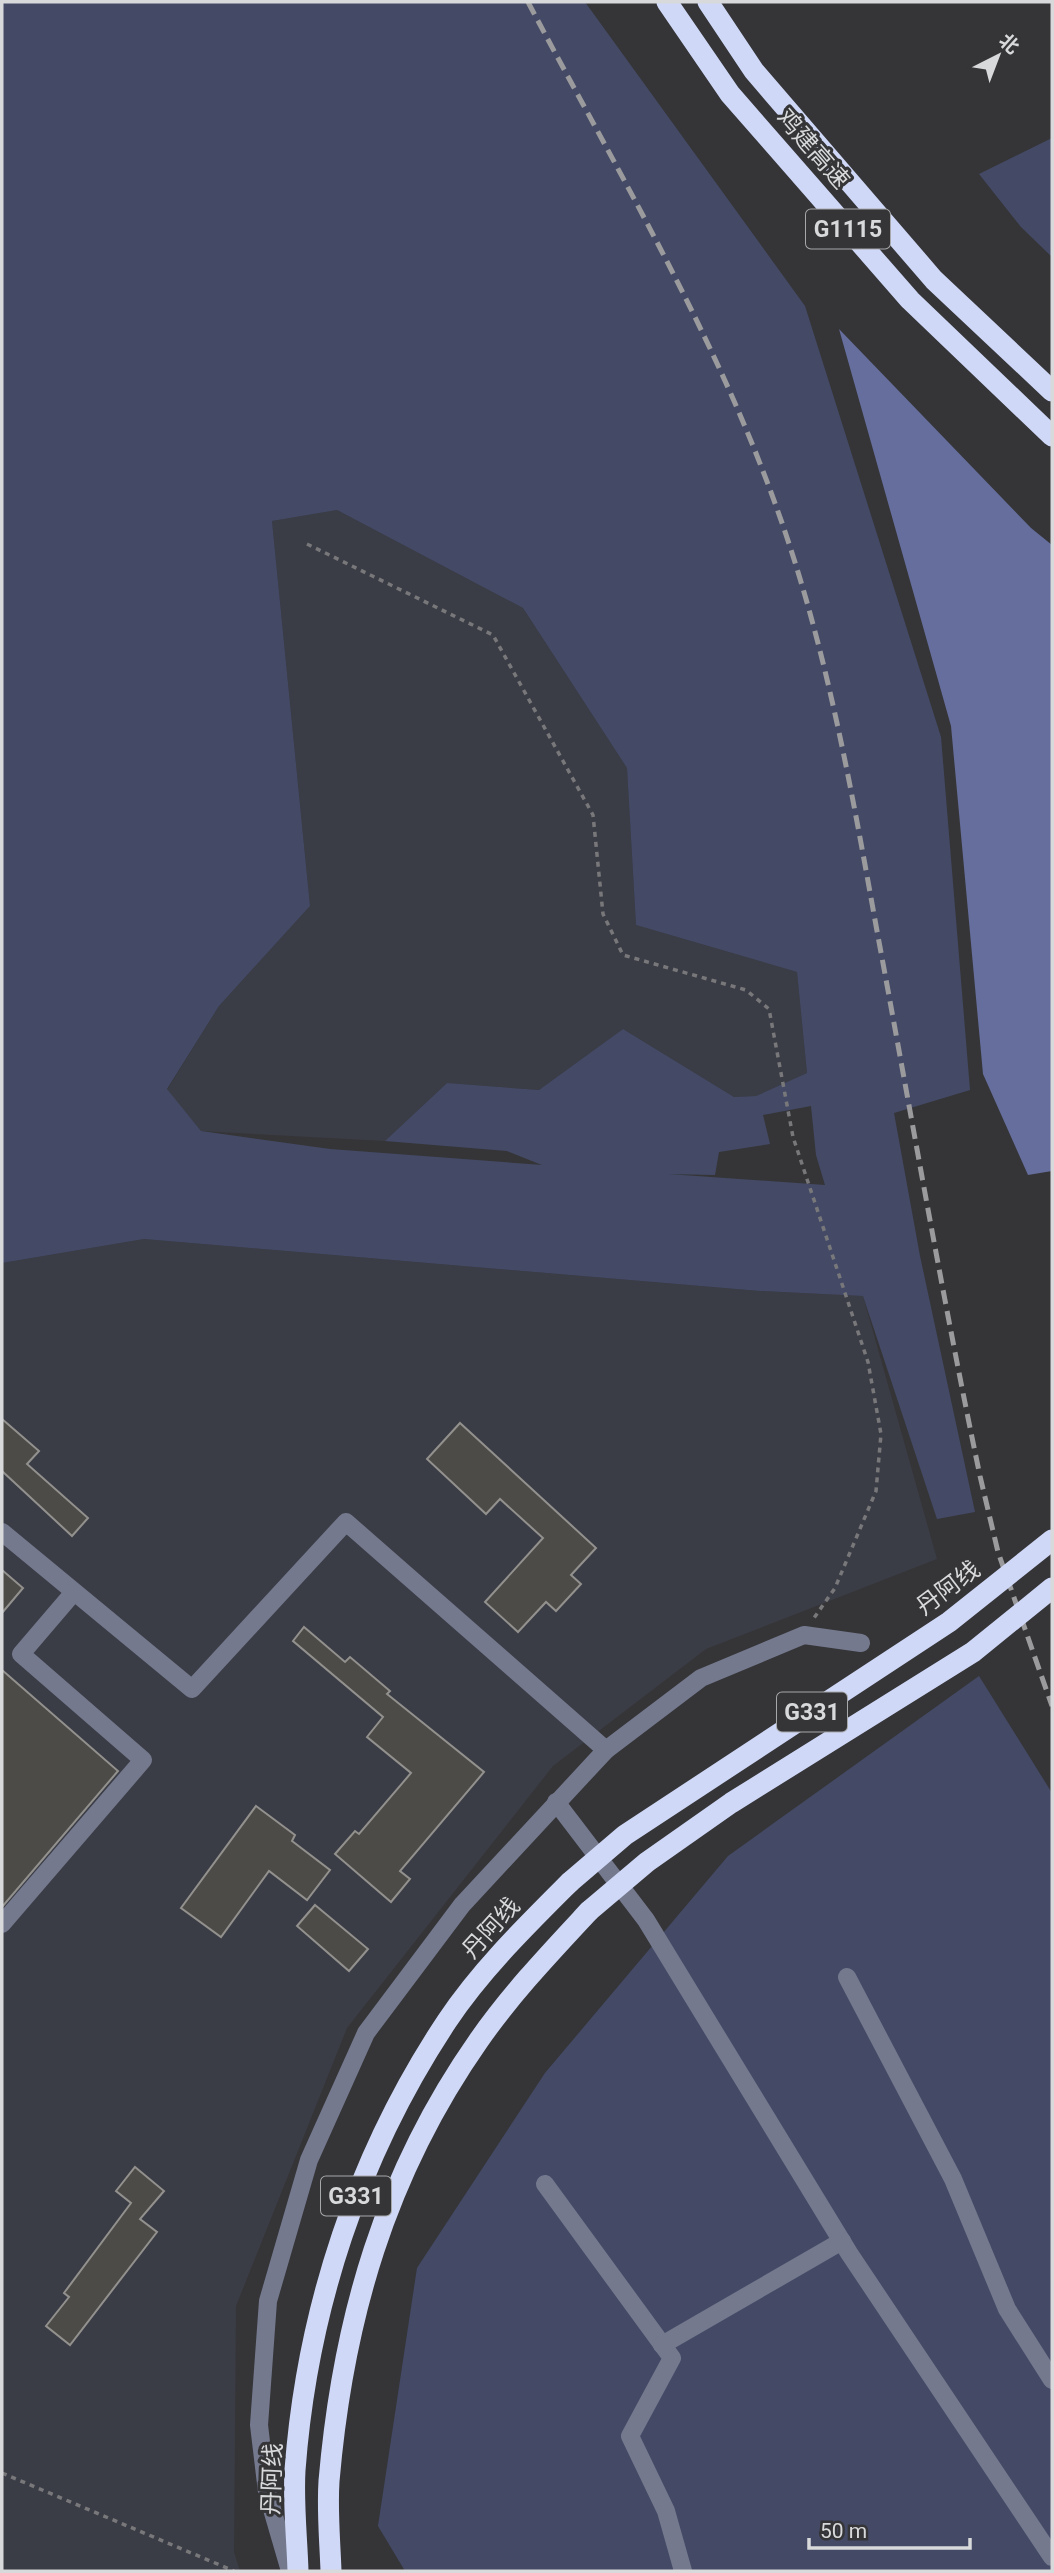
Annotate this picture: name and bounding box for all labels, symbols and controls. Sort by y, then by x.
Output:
north arrow [963,21,1033,91]
text: 北 [994,29,1024,59]
street label: 鸡建高速 [771,104,855,194]
road number: G1115 [806,210,890,248]
street label: 丹阿线 [911,1555,985,1621]
road number: G331 [777,1693,847,1732]
street label: 丹阿线 [457,1892,525,1964]
road number: G331 [321,2176,391,2216]
street label: 丹阿线 [257,2443,287,2515]
scale bar [809,2506,970,2550]
text: 50 m [820,2519,867,2543]

